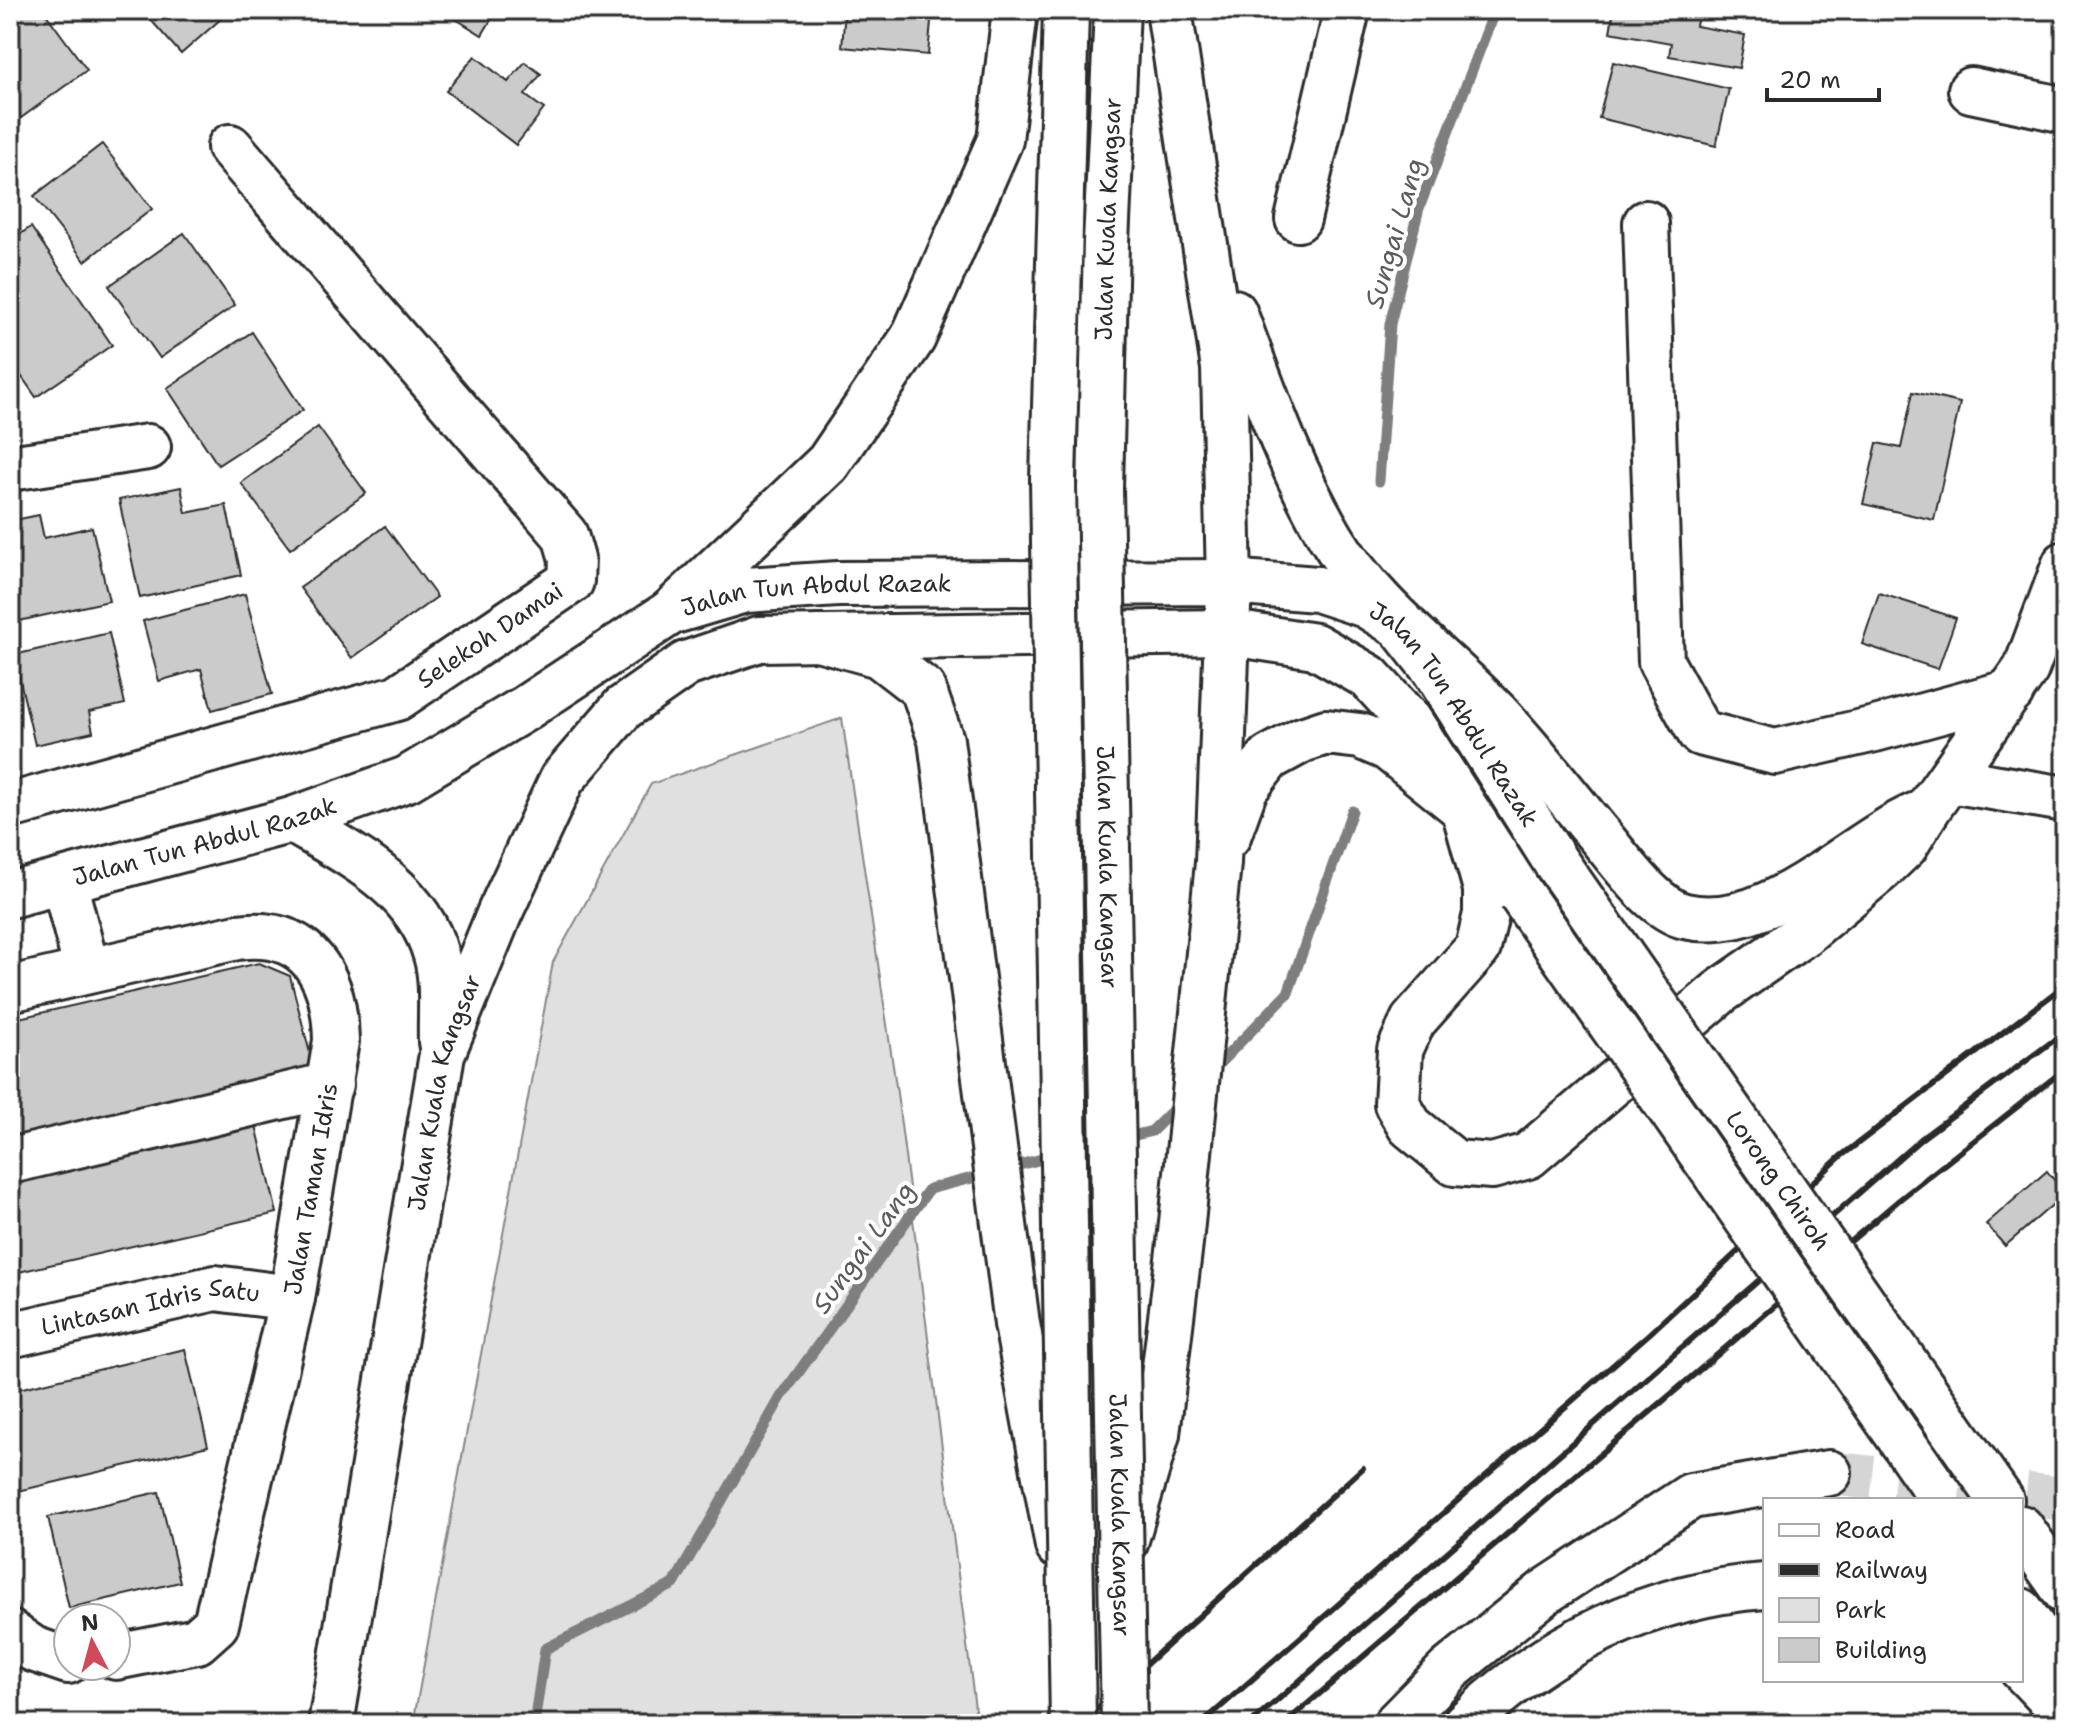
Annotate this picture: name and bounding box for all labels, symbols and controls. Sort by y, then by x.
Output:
scale bar [1767,52,1879,102]
text: 20 m [1779,64,1841,96]
street label: Jalan Kuala Kangsar [1088,97,1129,341]
water label: Sungai Lang [1356,154,1432,312]
street label: Jalan Tun Abdul Razak [677,567,951,624]
street label: Selekoh Damai [411,575,569,696]
street label: Jalan Tun Abdul Razak [1363,595,1546,833]
street label: Jalan Kuala Kangsar [1089,745,1126,989]
street label: Jalan Tun Abdul Razak [70,789,341,894]
street label: Jalan Kuala Kangsar [400,970,489,1213]
street label: Jalan Taman Idris [277,1080,345,1298]
street label: Lorong Chiroh [1718,1104,1838,1257]
water label: Sungai Lang [803,1174,923,1320]
street label: Lintasan Idris Satu [38,1271,262,1343]
street label: Jalan Kuala Kangsar [1102,1393,1138,1637]
legend [1763,1498,2023,1682]
text: Road [1835,1514,1895,1546]
text: Railway [1835,1554,1928,1586]
text: Park [1835,1594,1887,1626]
north arrow [52,1602,132,1682]
text: N [80,1607,100,1638]
text: Building [1835,1634,1927,1666]

